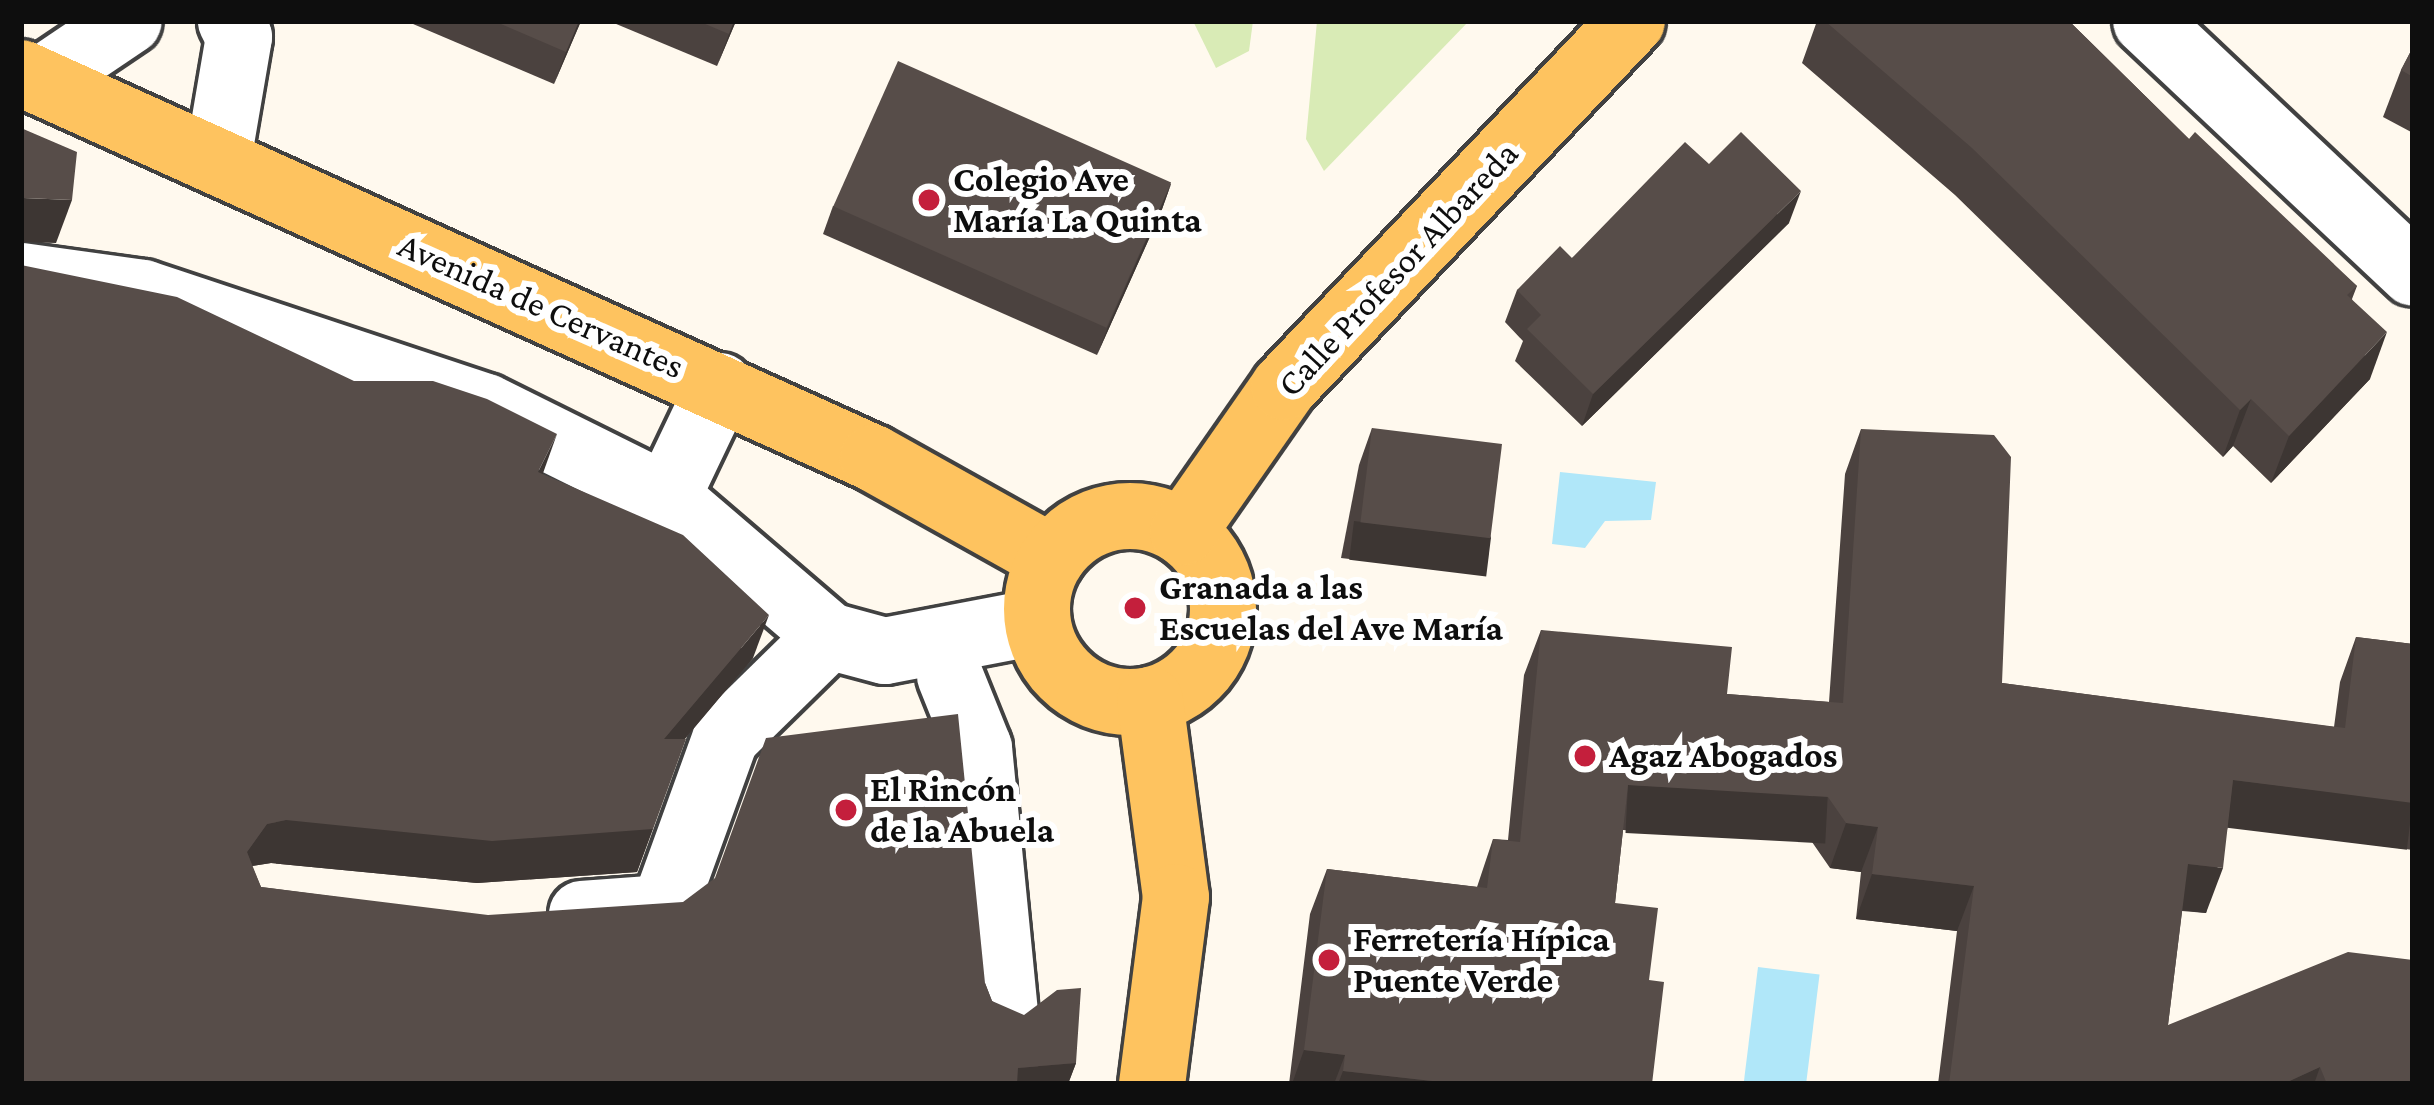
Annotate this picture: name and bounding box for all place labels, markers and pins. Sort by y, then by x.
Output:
place label: Colegio Ave María La Quinta [953,157,1202,242]
marker: Colegio Ave María La Quinta [916,187,942,213]
place label: Granada a las Escuelas del Ave María [1159,565,1503,650]
marker: Granada a las Escuelas del Ave María [1122,595,1148,621]
place label: Agaz Abogados [1609,734,1837,778]
marker: Agaz Abogados [1572,743,1598,769]
place label: El Rincón de la Abuela [870,767,1054,852]
marker: El Rincón de la Abuela [833,797,859,823]
place label: Ferretería Hípica Puente Verde [1353,917,1610,1002]
marker: Ferretería Hípica Puente Verde [1316,947,1342,973]

